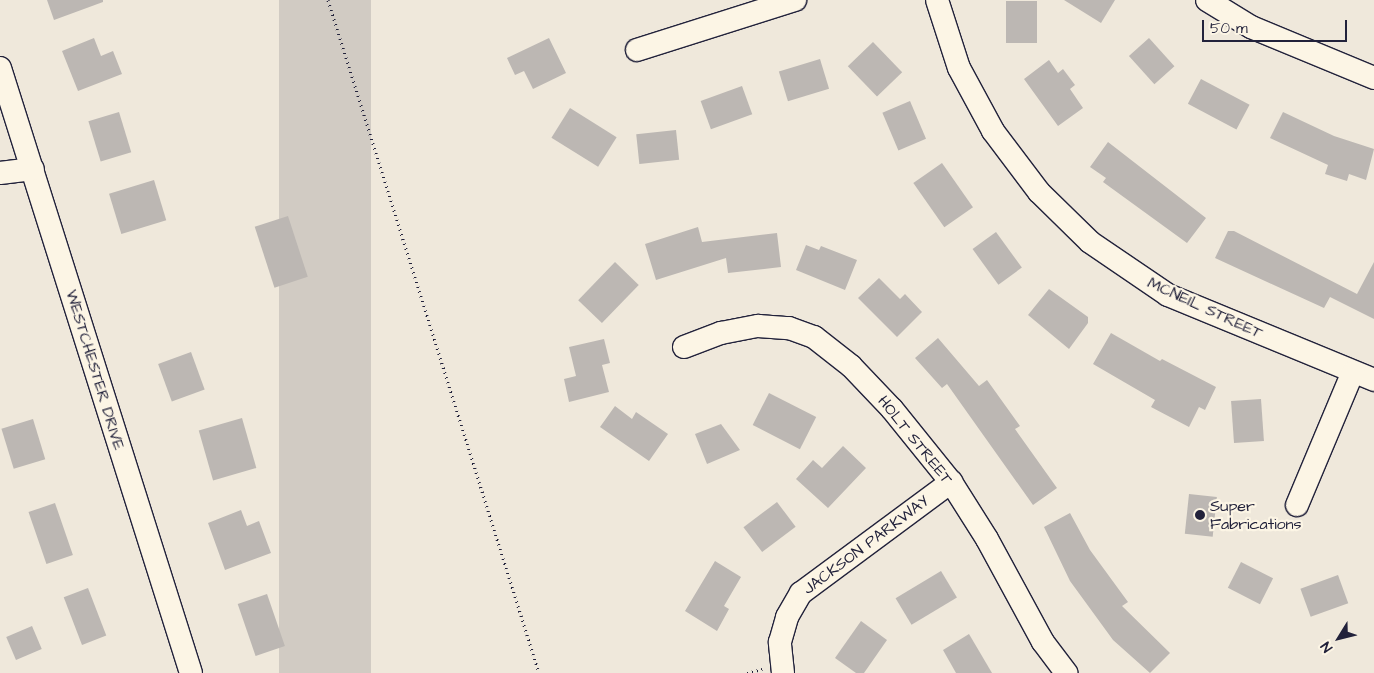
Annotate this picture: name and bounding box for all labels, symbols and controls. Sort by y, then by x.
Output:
scale bar [1204,10,1349,42]
text: 50 m [1210,18,1248,39]
street label: MCNEIL STREET [1145,273,1265,343]
street label: WESTCHESTER DRIVE [61,288,129,452]
street label: HOLT STREET [873,392,957,488]
street label: JACKSON PARKWAY [799,491,933,599]
place label: Super Fabrications [1210,496,1302,534]
marker: Super Fabrications [1194,509,1206,521]
north arrow [1314,613,1364,663]
text: N [1316,637,1338,656]

